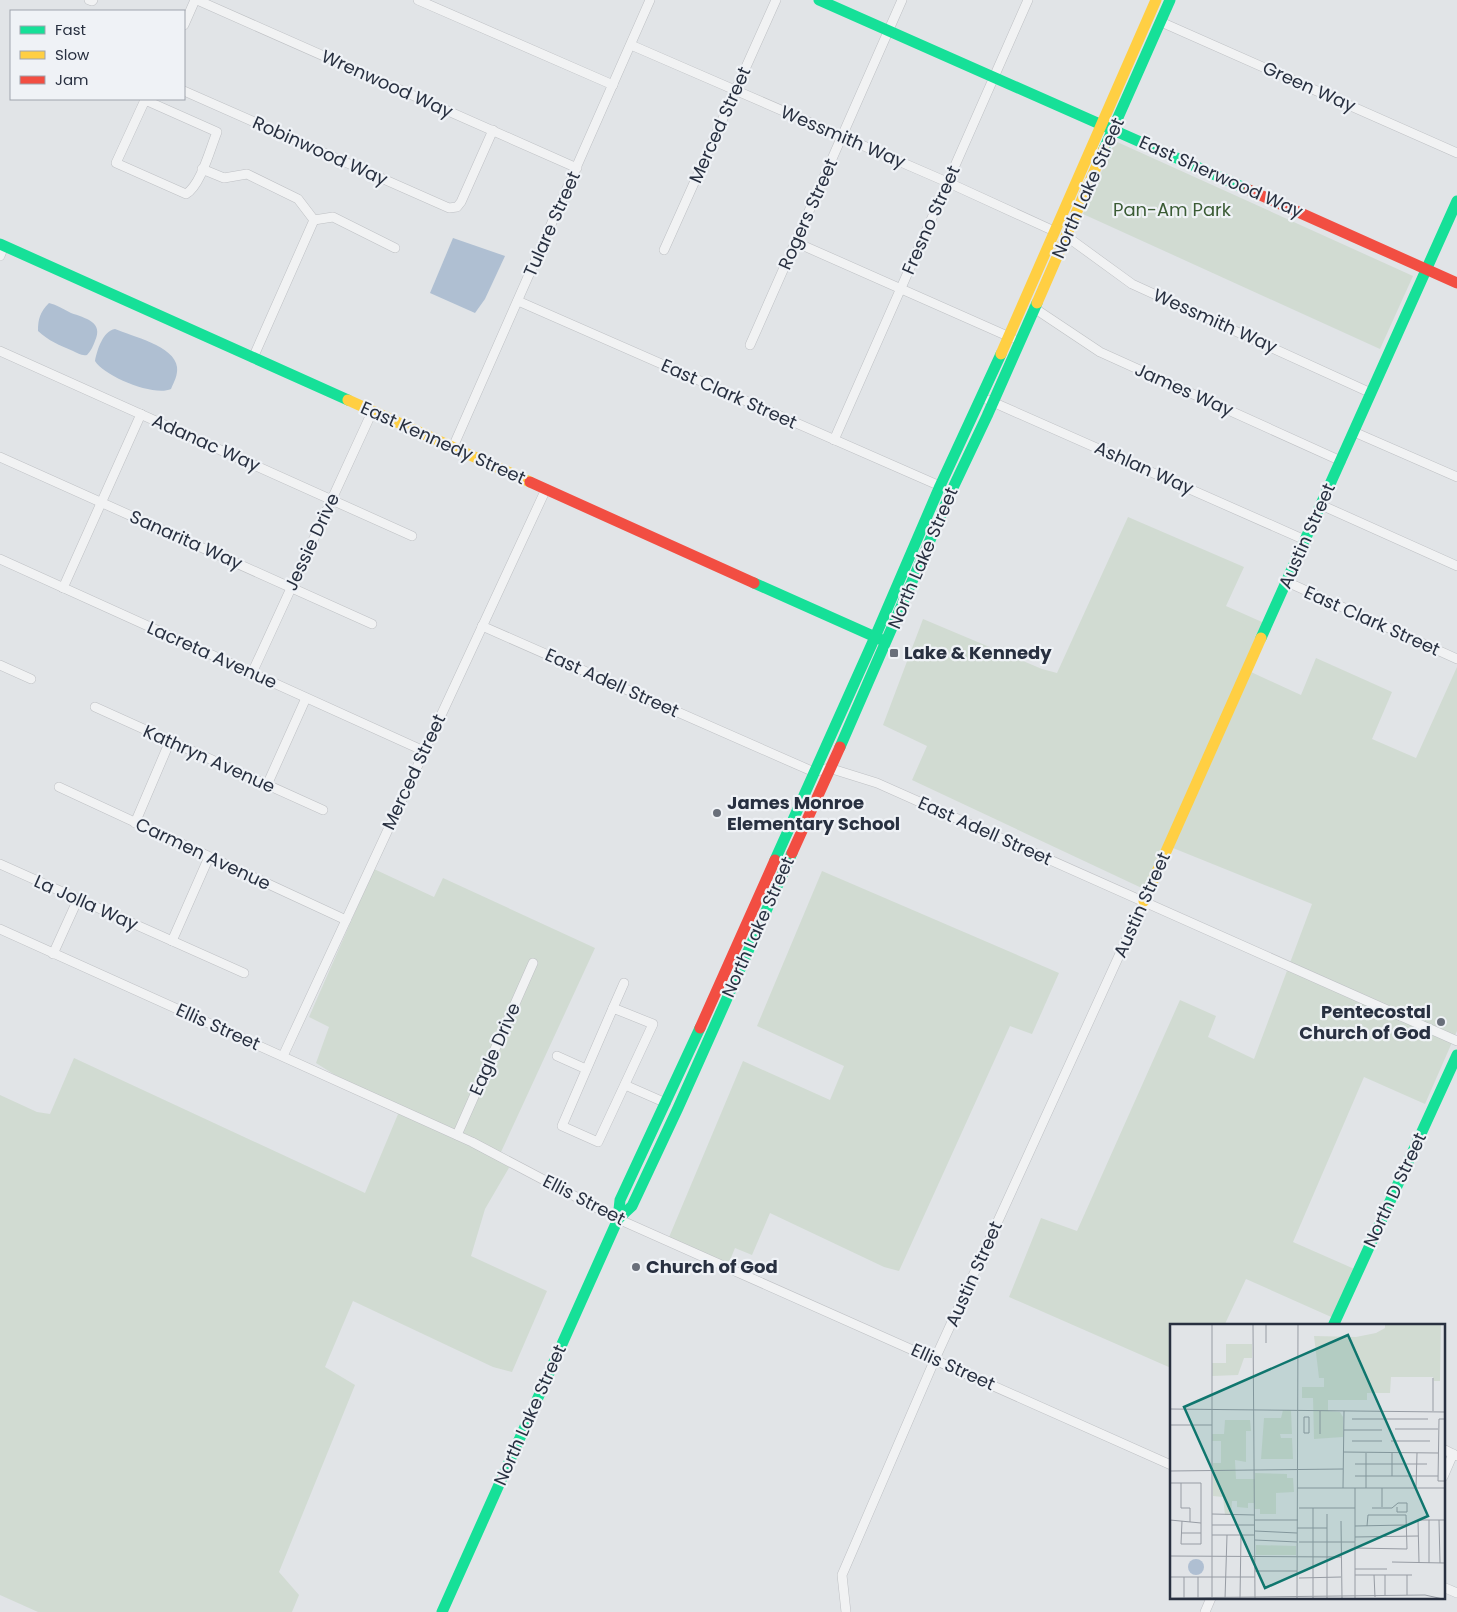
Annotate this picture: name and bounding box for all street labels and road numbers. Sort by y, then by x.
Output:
street label: Wrenwood Way [317,43,457,124]
street label: Green Way [1259,55,1360,118]
street label: Merced Street [683,63,756,187]
street label: Wessmith Way [777,99,909,174]
street label: Robinwood Way [249,110,392,191]
street label: North Lake Street [1045,113,1130,262]
street label: East Sherwood Way [1135,129,1307,224]
street label: Rogers Street [772,154,843,273]
street label: Fresno Street [895,161,966,278]
street label: Tulare Street [517,167,586,281]
street label: Wessmith Way [1149,282,1281,359]
street label: East Clark Street [657,352,801,435]
street label: James Way [1131,357,1237,422]
street label: East Kennedy Street [357,395,530,490]
street label: Adanac Way [148,408,264,478]
street label: Ashlan Way [1091,435,1198,500]
street label: Austin Street [1272,479,1341,593]
street label: North Lake Street [881,483,964,632]
street label: Jessie Drive [278,489,345,595]
street label: Sanarita Way [126,504,247,576]
street label: East Clark Street [1300,579,1444,662]
street label: Lacreta Avenue [143,615,281,694]
street label: East Adell Street [541,642,683,723]
street label: Merced Street [376,710,451,834]
street label: Kathryn Avenue [139,718,279,799]
street label: East Adell Street [914,790,1056,871]
street label: Carmen Avenue [132,811,275,896]
street label: Austin Street [1107,848,1176,962]
street label: North Lake Street [715,852,800,1001]
street label: La Jolla Way [30,868,142,937]
street label: Ellis Street [172,997,264,1056]
street label: Eagle Drive [463,998,526,1099]
street label: North D Street [1357,1128,1432,1251]
street label: Ellis Street [539,1168,630,1231]
street label: Austin Street [939,1217,1008,1331]
street label: Ellis Street [907,1337,999,1396]
street label: North Lake Street [487,1340,572,1489]

